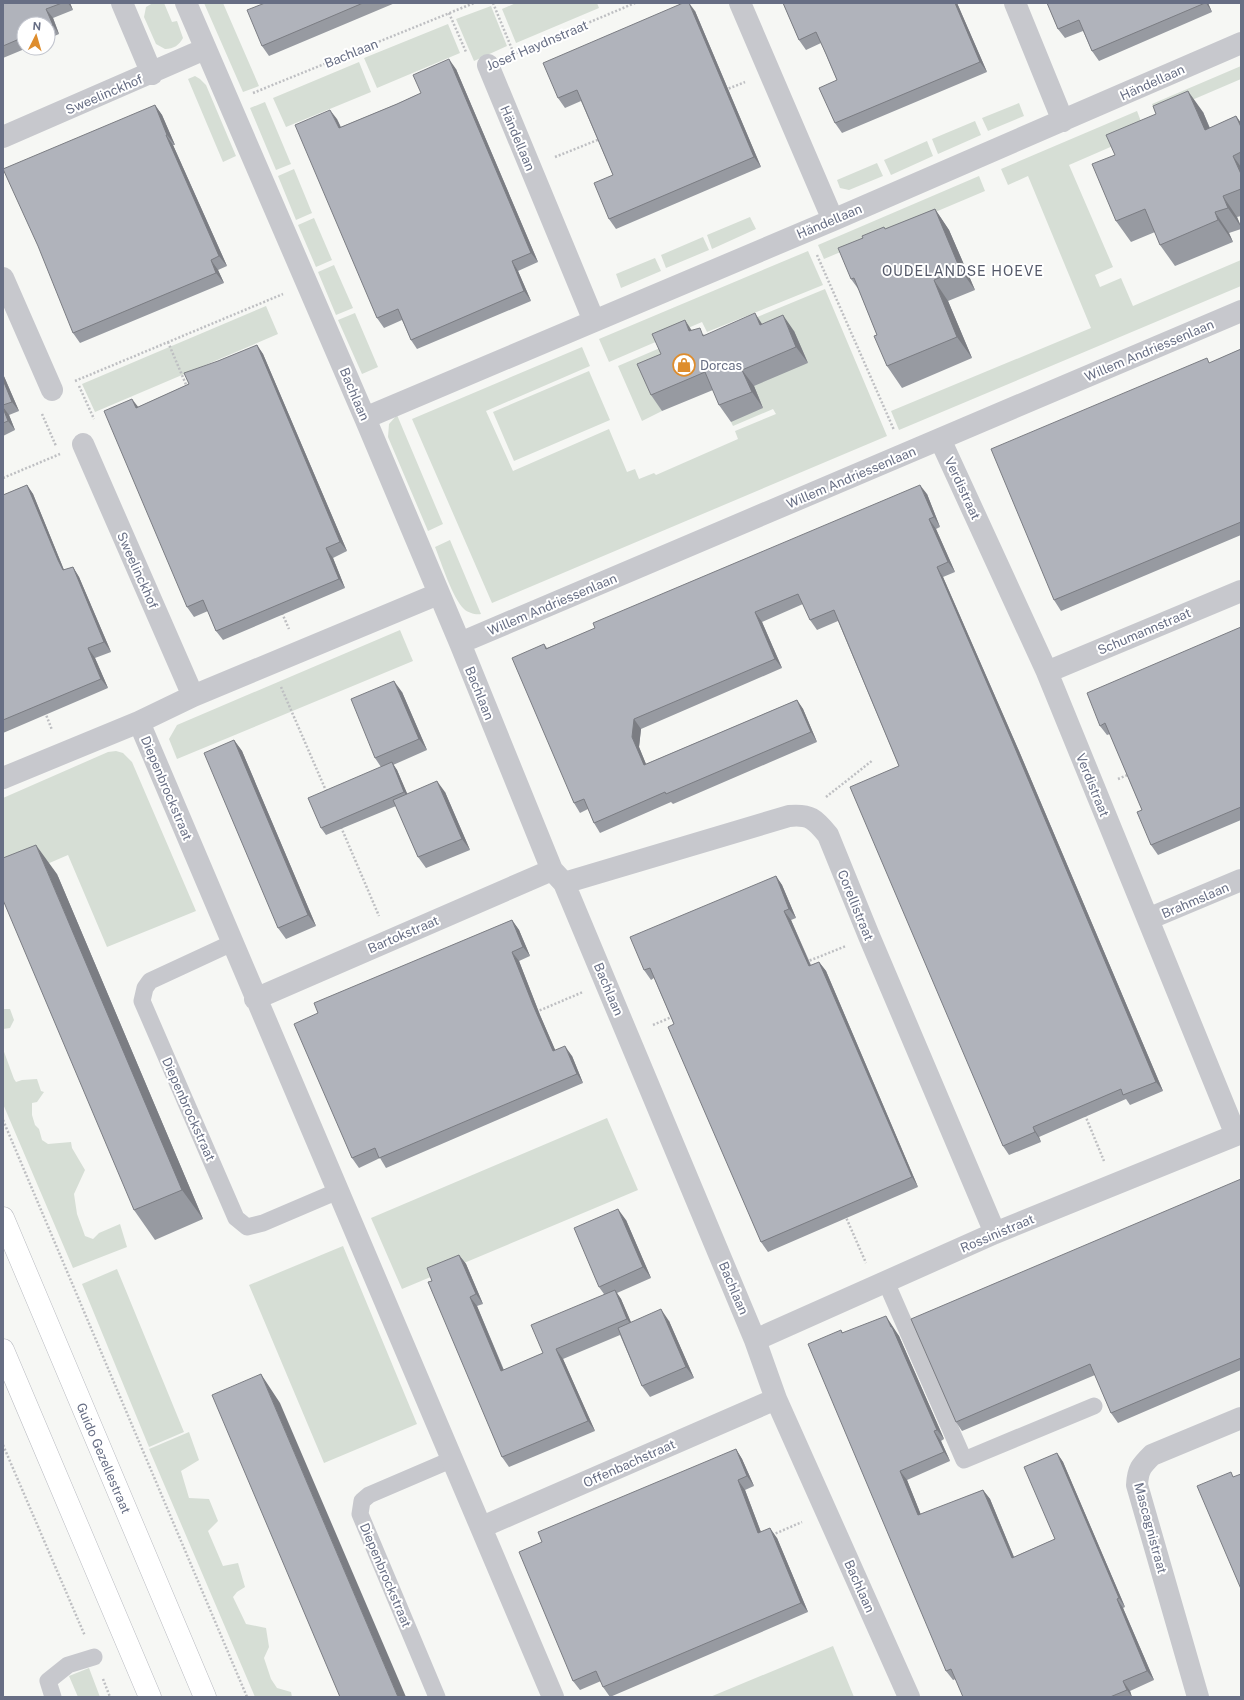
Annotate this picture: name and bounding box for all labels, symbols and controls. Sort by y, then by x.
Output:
north arrow [16,16,56,56]
street label: Josef Haydnstraat [484,17,590,74]
text: N [32,20,42,32]
street label: Bachlaan [322,36,380,71]
street label: Händellaan [1118,62,1187,103]
street label: Sweelinckhof [63,71,145,117]
street label: Händellaan [497,103,538,173]
street label: Händellaan [794,201,864,242]
district label: OUDELANDSE HOEVE [882,263,1044,279]
street label: Willem Andriessenlaan [1082,316,1216,384]
shop icon: Dorcas [671,352,697,378]
place label: Dorcas [700,358,742,373]
street label: Bachlaan [337,365,372,423]
street label: Willem Andriessenlaan [784,443,918,511]
street label: Verdistraat [942,455,984,522]
street label: Sweelinckhof [114,530,161,611]
street label: Willem Andriessenlaan [485,570,619,638]
street label: Schumannstraat [1095,605,1193,658]
street label: Bachlaan [462,664,497,722]
street label: Diepenbrockstraat [138,734,195,843]
street label: Verdistraat [1073,751,1112,819]
street label: Corellistraat [835,868,877,943]
street label: Brahmslaan [1159,880,1231,921]
street label: Bartokstraat [365,913,441,956]
street label: Bachlaan [591,960,626,1018]
street label: Diepenbrockstraat [159,1055,218,1163]
street label: Rossinistraat [958,1211,1036,1256]
street label: Bachlaan [716,1259,751,1317]
street label: Guido Gezellestraat [73,1400,134,1516]
street label: Offenbachstraat [581,1436,677,1490]
street label: Mascagnistraat [1131,1481,1170,1575]
street label: Diepenbrockstraat [357,1521,414,1630]
street label: Bachlaan [841,1558,878,1615]

